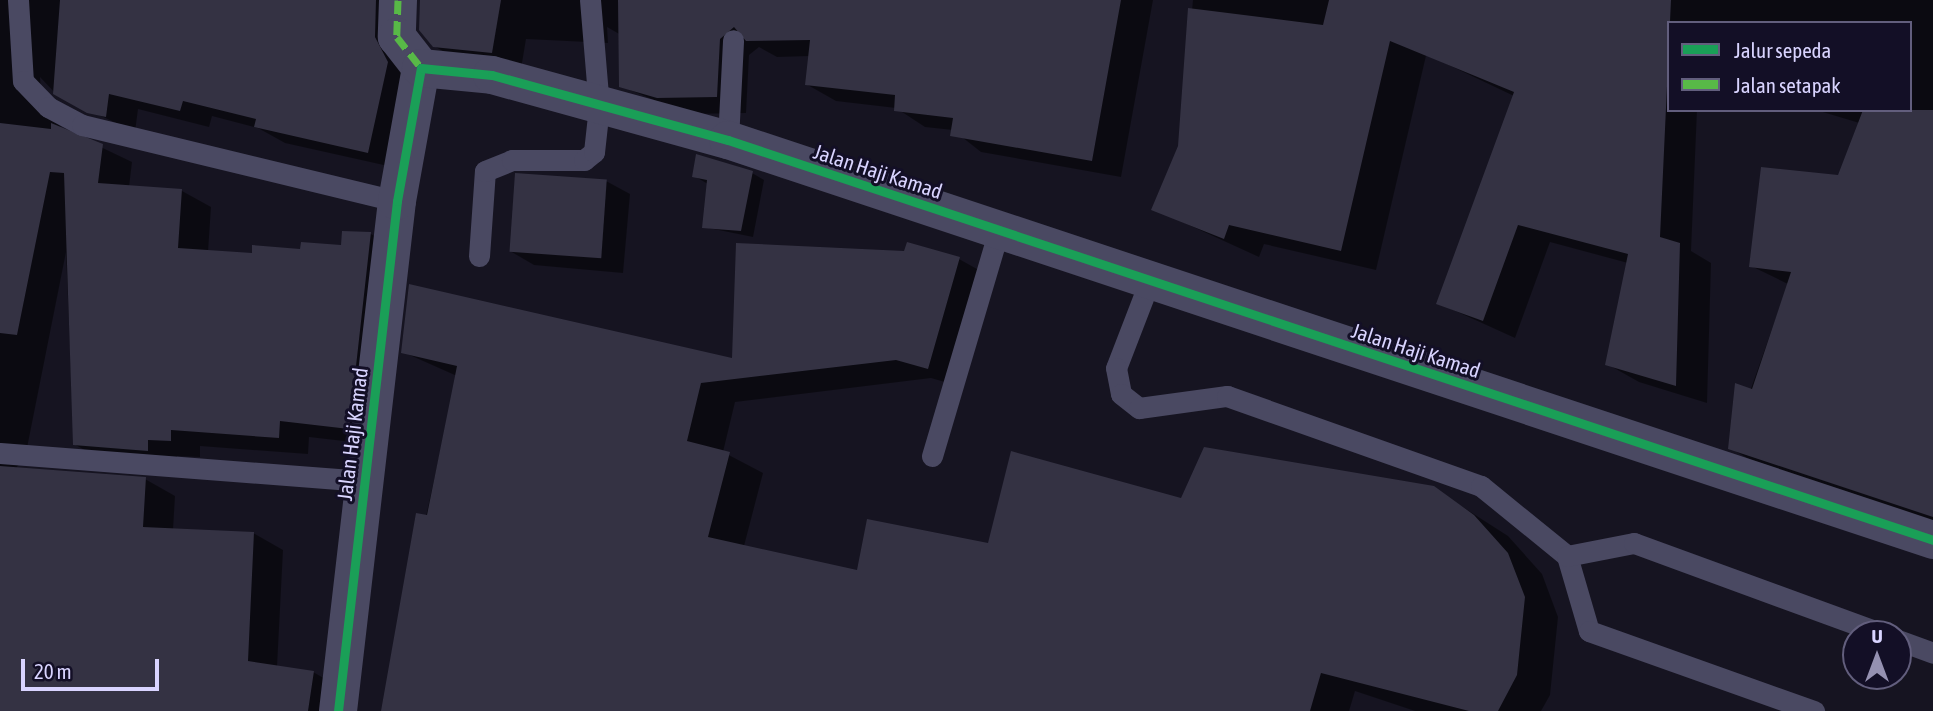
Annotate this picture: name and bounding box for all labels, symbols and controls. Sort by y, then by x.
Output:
legend [1667,21,1912,112]
text: Jalur sepeda [1734,38,1831,62]
text: Jalan setapak [1734,73,1841,97]
street label: Jalan Haji Kamad [810,138,946,204]
street label: Jalan Haji Kamad [1348,317,1484,383]
street label: Jalan Haji Kamad [331,366,373,502]
north arrow [1842,620,1912,690]
text: U [1871,625,1883,647]
scale bar [24,644,163,688]
text: 20 m [34,659,72,683]

